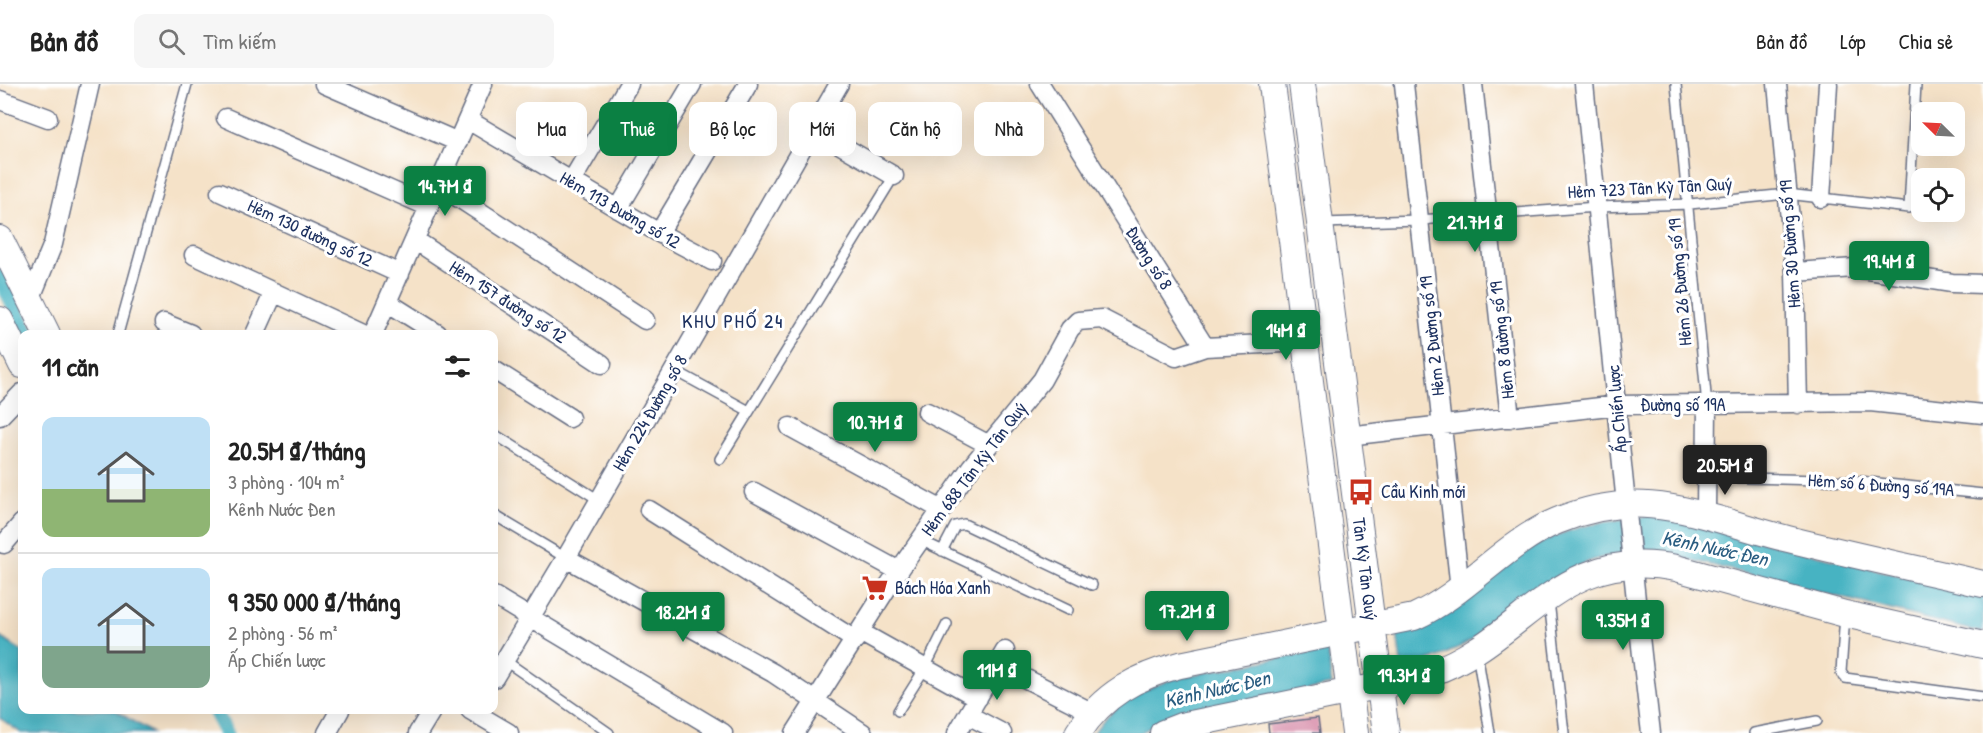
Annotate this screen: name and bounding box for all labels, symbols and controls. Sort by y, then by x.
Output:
search box [134,14,554,68]
text: Bản đồ [30,22,98,60]
icon: search [155,25,188,58]
text: Tìm kiếm [203,26,276,56]
text: Bản đồ [1756,27,1807,56]
text: Lớp [1840,27,1865,56]
text: Chia sẻ [1898,27,1953,56]
chip: Mua [516,102,587,156]
chip: Thuê [599,102,677,156]
chip: Bộ lọc [689,102,777,156]
chip: Mới [789,102,856,156]
chip: Căn hộ [868,102,962,156]
chip: Nhà [974,102,1044,156]
north arrow [1911,102,1965,156]
map controls [1911,102,1965,222]
street label: Hẻm 113 Đường số 12 [555,165,686,254]
pin: 14.7M ₫ [390,166,500,217]
button: locate [1911,168,1965,222]
street label: Hẻm 723 Tân Kỳ Tân Quý [1567,171,1733,204]
text: 14.7M ₫ [418,172,472,199]
street label: Hẻm 30 Đường số 19 [1773,179,1806,309]
street label: Hẻm 130 đường số 12 [244,193,377,273]
pin: 21.7M ₫ [1420,202,1530,253]
text: 21.7M ₫ [1447,208,1503,235]
street label: Hẻm 26 Đường số 19 [1661,217,1698,347]
street label: Đường số 8 [1120,221,1179,295]
pin: 19.4M ₫ [1834,241,1944,292]
text: 19.4M ₫ [1863,247,1915,274]
street label: Hẻm 157 đường số 12 [445,254,572,349]
street label: Hẻm 2 Đường số 19 [1413,274,1450,397]
street label: Hẻm 8 đường số 19 [1483,280,1520,400]
district label: KHU PHỐ 24 [682,307,784,334]
pin: 14M ₫ [1244,310,1328,361]
text: 14M ₫ [1266,316,1306,343]
text: 11 căn [42,349,99,384]
icon: filters [441,350,474,383]
street label: Hẻm 224 Đường số 8 [606,350,693,475]
street label: Ấp Chiến lược [1600,364,1633,454]
street label: Đường số 19A [1641,392,1726,417]
street label: Hẻm 688 Tân Kỳ Tân Quý [915,396,1033,541]
pin: 10.7M ₫ [820,402,930,453]
text: 10.7M ₫ [847,408,903,435]
text: 20.5M ₫/tháng [228,433,366,468]
icon: home [90,441,162,513]
pin: 20.5M ₫ [1670,445,1780,496]
text: 20.5M ₫ [1697,451,1753,478]
street label: Hẻm số 6 Đường số 19A [1807,467,1955,502]
text: 3 phòng · 104 m² [228,468,344,495]
bus stop icon: Cầu Kinh mới [1346,477,1376,507]
place label: Cầu Kinh mới [1381,479,1466,504]
text: Kênh Nước Đen [228,495,336,522]
street label: Tân Kỳ Tân Quý [1347,516,1384,622]
water label: Kênh Nước Đen [1660,523,1772,572]
supermarket icon: Bách Hóa Xanh [860,573,890,603]
place label: Bách Hóa Xanh [895,575,991,600]
text: 9 350 000 ₫/tháng [228,584,401,619]
pin: 17.2M ₫ [1132,591,1242,642]
icon: home [90,592,162,664]
pin: 18.2M ₫ [628,592,738,643]
text: 17.2M ₫ [1159,597,1215,624]
text: 18.2M ₫ [656,598,710,625]
pin: 9.35M ₫ [1568,600,1678,651]
text: 9.35M ₫ [1596,606,1650,633]
text: 2 phòng · 56 m² [228,619,337,646]
text: Ấp Chiến lược [228,646,326,673]
pin: 11M ₫ [955,650,1039,701]
pin: 19.3M ₫ [1349,655,1459,706]
text: 11M ₫ [977,656,1017,683]
text: 19.3M ₫ [1377,661,1431,688]
water label: Kênh Nước Đen [1161,663,1274,714]

